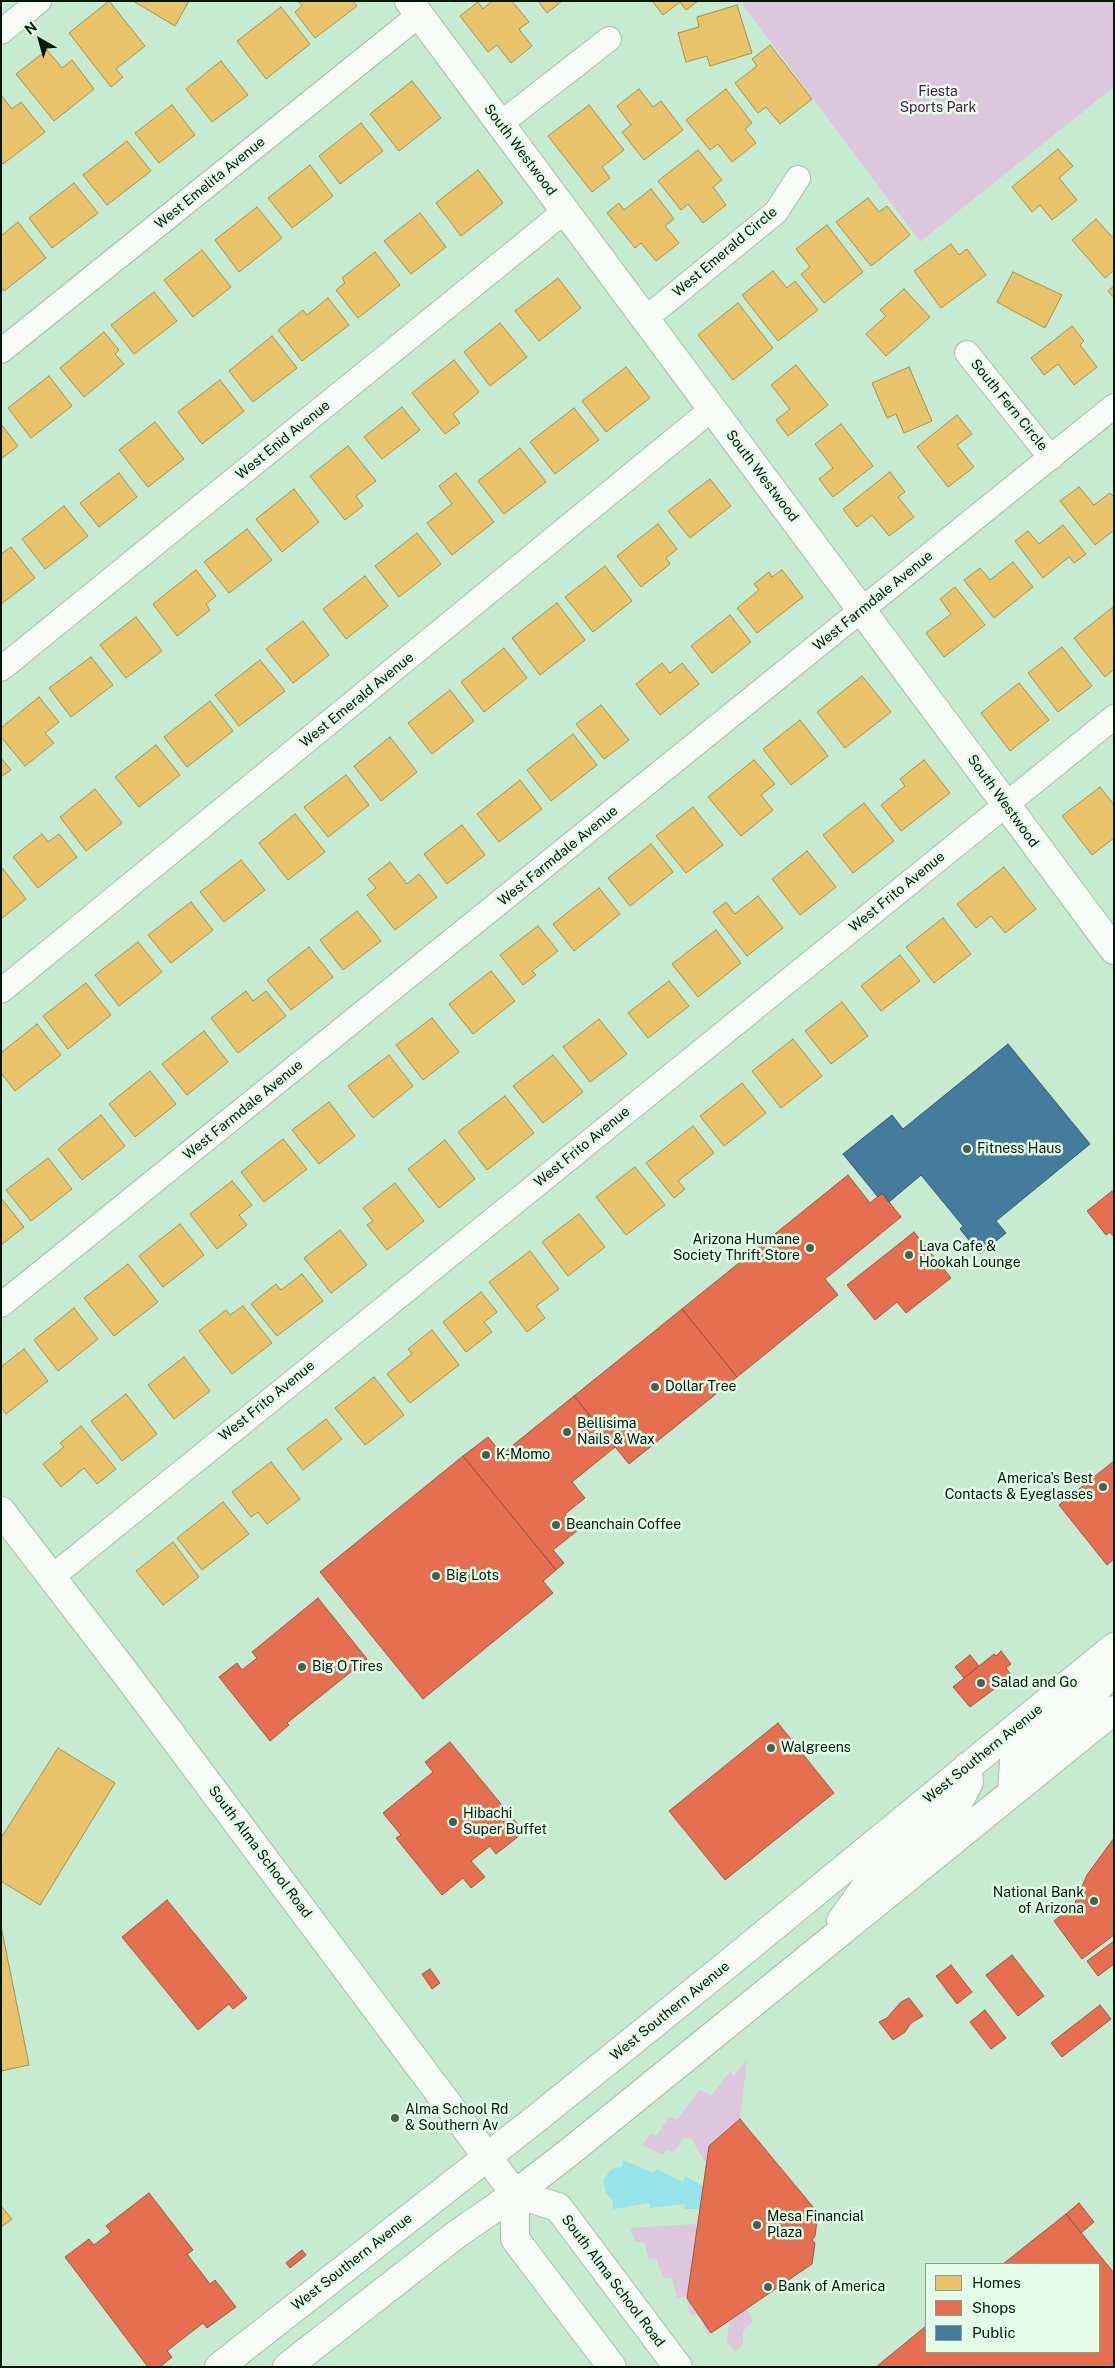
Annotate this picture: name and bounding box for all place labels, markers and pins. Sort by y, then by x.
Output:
place label: Fitness Haus [977,1141,1061,1157]
marker: Fitness Haus [961,1143,973,1155]
place label: Arizona Humane Society Thrift Store [673,1232,800,1264]
place label: Lava Cafe & Hookah Lounge [919,1239,1021,1272]
marker: Arizona Humane Society Thrift Store [804,1242,816,1254]
marker: Lava Cafe & Hookah Lounge [903,1249,915,1261]
place label: Dollar Tree [665,1379,737,1395]
marker: Dollar Tree [649,1381,661,1393]
place label: Bellisima Nails & Wax [577,1416,655,1448]
marker: Bellisima Nails & Wax [561,1426,573,1438]
place label: K-Momo [496,1447,550,1463]
marker: K-Momo [480,1449,492,1461]
place label: America's Best Contacts & Eyeglasses [945,1471,1093,1504]
marker: America's Best Contacts & Eyeglasses [1097,1481,1109,1493]
place label: Beanchain Coffee [566,1517,681,1533]
marker: Beanchain Coffee [550,1519,562,1531]
place label: Big Lots [446,1568,499,1584]
marker: Big Lots [430,1570,442,1582]
place label: Big O Tires [312,1659,383,1675]
marker: Big O Tires [296,1661,308,1673]
place label: Salad and Go [991,1675,1077,1691]
marker: Salad and Go [975,1677,987,1689]
place label: Walgreens [781,1740,851,1756]
marker: Walgreens [765,1742,777,1754]
place label: Hibachi Super Buffet [463,1806,547,1838]
marker: Hibachi Super Buffet [447,1816,459,1828]
place label: National Bank of Arizona [993,1885,1084,1918]
marker: National Bank of Arizona [1088,1895,1100,1907]
place label: Alma School Rd & Southern Av [405,2102,508,2134]
marker: Alma School Rd & Southern Av [389,2112,401,2124]
place label: Mesa Financial Plaza [767,2209,864,2242]
marker: Mesa Financial Plaza [751,2219,763,2231]
place label: Bank of America [778,2279,885,2295]
marker: Bank of America [762,2281,774,2293]

